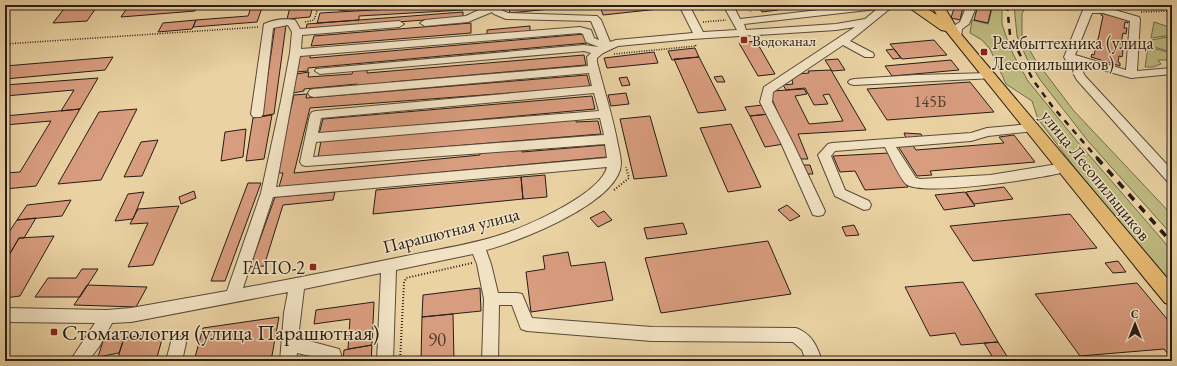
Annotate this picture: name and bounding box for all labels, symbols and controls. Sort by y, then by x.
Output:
place label: Водоканал [752,31,816,50]
place label: Рембыттехника (улица Лесопильщиков) [992,31,1155,75]
marker: Водоканал [739,35,749,45]
marker: Рембыттехника (улица Лесопильщиков) [979,47,989,57]
house number: 145Б [914,91,946,112]
street label: улица Лесопильщиков [1036,105,1156,246]
street label: Парашютная улица [380,202,523,258]
place label: ГАПО-2 [243,256,305,279]
marker: ГАПО-2 [308,262,318,272]
north arrow [1115,304,1155,344]
text: С [1131,307,1139,321]
place label: Стоматология (улица Парашютная) [62,318,380,347]
marker: Стоматология (улица Парашютная) [49,327,59,337]
house number: 90 [428,327,446,352]

